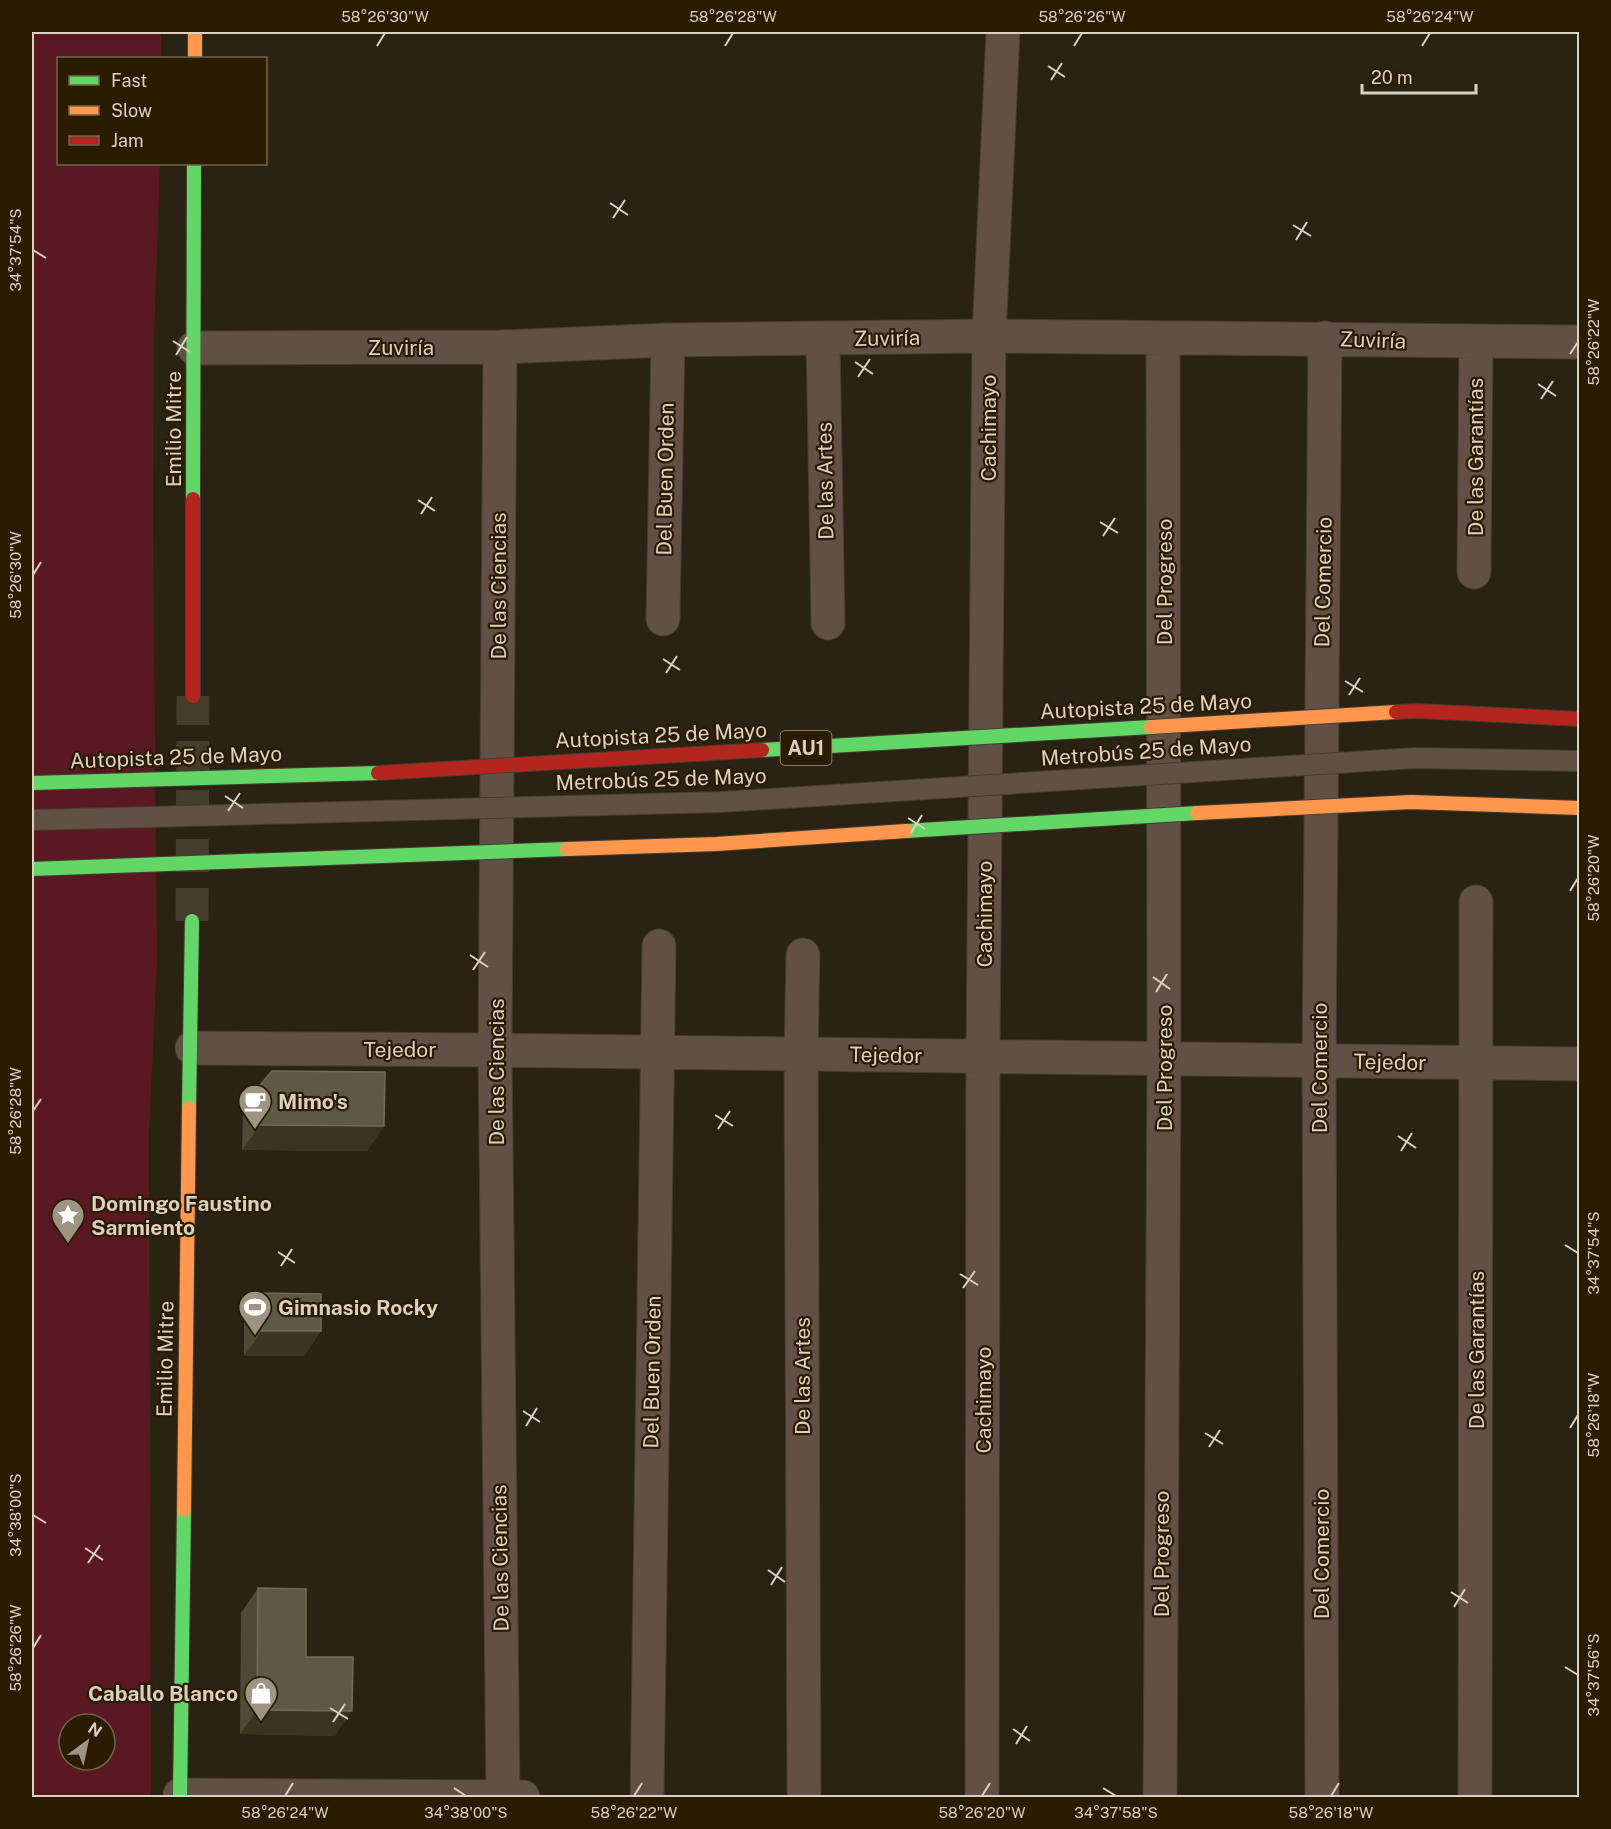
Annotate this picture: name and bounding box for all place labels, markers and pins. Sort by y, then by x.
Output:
cafe icon: Mimo's [237,1083,273,1130]
place label: Mimo's [278,1089,348,1114]
place label: Domingo Faustino Sarmiento [91,1191,272,1240]
place icon: Domingo Faustino Sarmiento [50,1197,86,1244]
sports icon: Gimnasio Rocky [237,1289,273,1336]
place label: Gimnasio Rocky [278,1295,438,1320]
shop icon: Caballo Blanco [243,1675,279,1722]
place label: Caballo Blanco [88,1681,238,1706]

